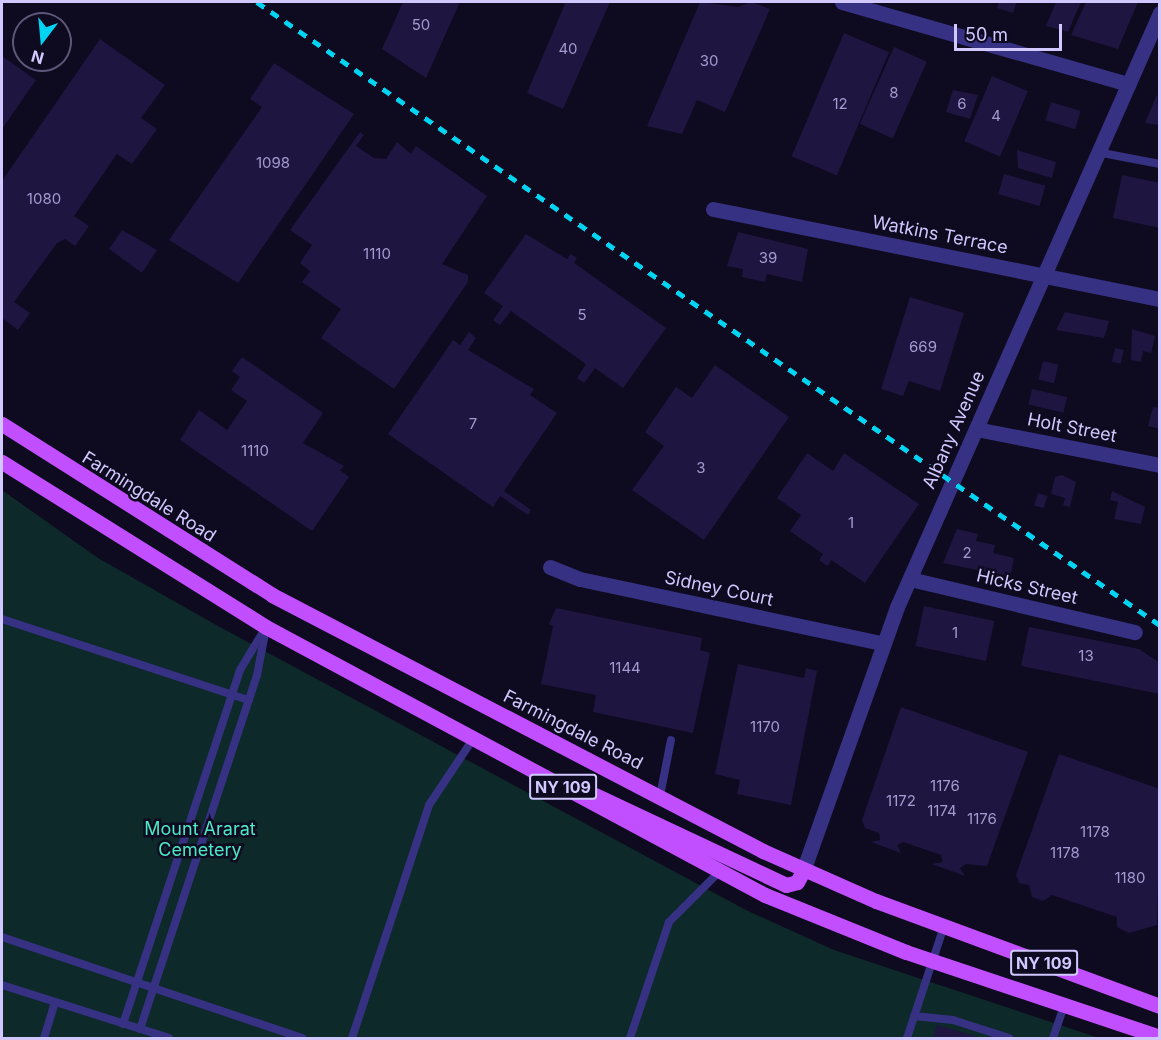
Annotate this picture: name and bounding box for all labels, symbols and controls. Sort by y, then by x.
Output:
north arrow [12,12,72,72]
scale bar [957,12,1065,50]
house number: 50 [412,16,430,34]
text: 50 m [965,24,1008,45]
house number: 40 [558,40,578,58]
text: N [29,46,46,69]
house number: 30 [700,52,718,70]
house number: 8 [889,84,899,102]
house number: 12 [832,95,848,113]
house number: 6 [957,95,967,113]
house number: 4 [991,107,1001,125]
house number: 1098 [256,154,290,172]
house number: 1080 [27,190,61,208]
street label: Watkins Terrace [870,211,1010,259]
house number: 1110 [363,245,391,263]
house number: 39 [759,249,777,267]
house number: 5 [577,306,587,324]
house number: 669 [909,338,937,356]
street label: Albany Avenue [918,368,990,492]
street label: Holt Street [1026,409,1118,447]
house number: 7 [469,415,477,433]
house number: 1110 [241,442,269,460]
street label: Farmingdale Road [78,447,220,547]
house number: 3 [696,459,706,477]
house number: 1 [848,514,854,532]
house number: 2 [962,544,972,562]
street label: Hicks Street [974,565,1080,609]
street label: Sidney Court [663,567,775,611]
house number: 1 [952,624,958,642]
house number: 13 [1078,647,1094,665]
house number: 1144 [609,659,641,677]
street label: Farmingdale Road [500,686,646,774]
house number: 1170 [750,718,780,736]
road number: NY 109 [528,774,598,800]
house number: 1176 [930,777,960,795]
house number: 1172 [886,792,916,810]
house number: 1174 [927,802,957,820]
house number: 1176 [967,810,997,828]
park label: Mount Ararat Cemetery [144,819,256,862]
house number: 1178 [1080,823,1110,841]
house number: 1178 [1050,844,1080,862]
house number: 1180 [1115,869,1145,887]
road number: NY 109 [1010,950,1078,976]

